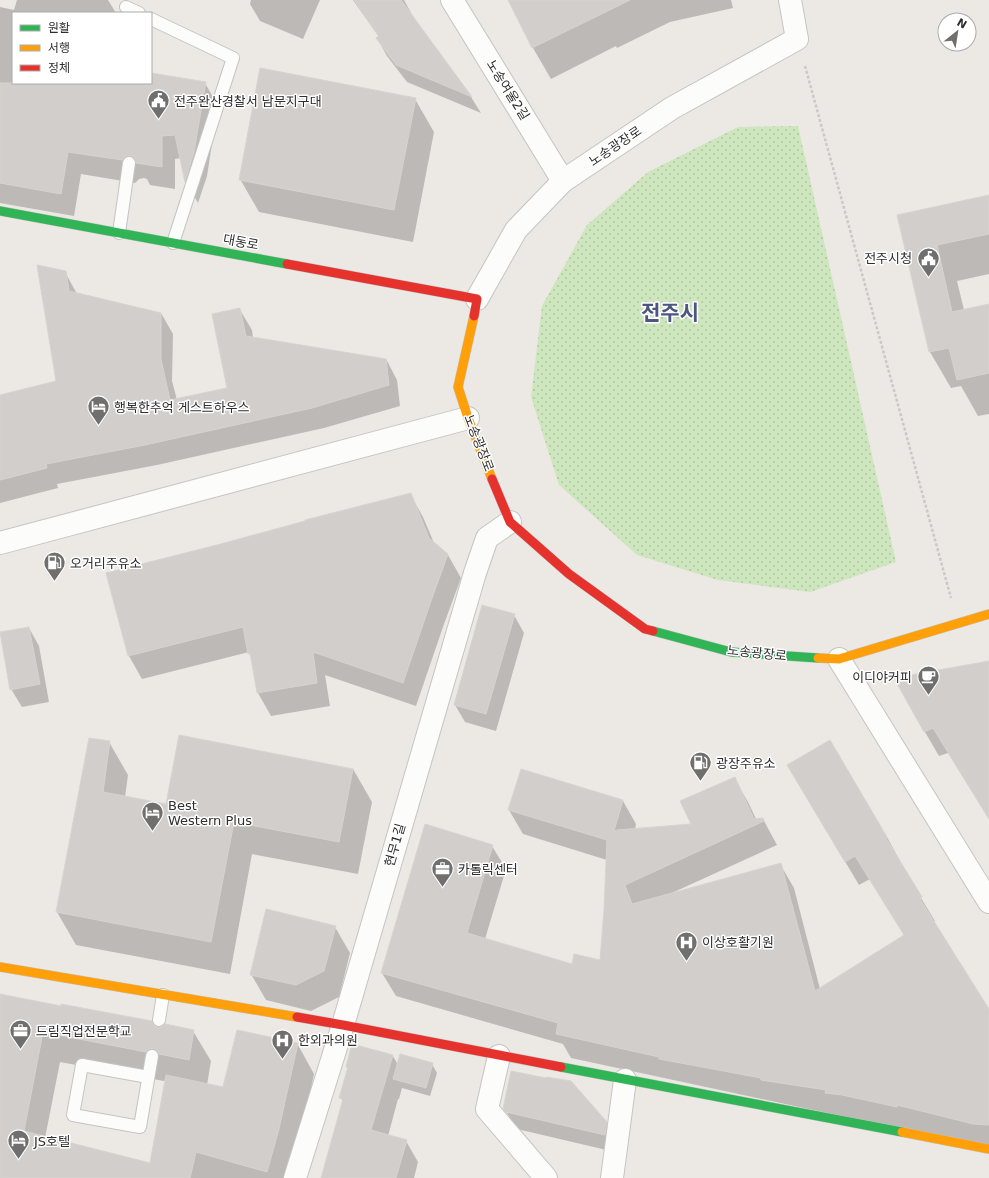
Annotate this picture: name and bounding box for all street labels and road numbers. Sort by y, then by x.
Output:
street label: 노송여울2길 [484,57,532,123]
street label: 노송광장로 [586,123,644,169]
street label: 대동로 [222,231,260,253]
street label: 노송광장로 [461,412,497,474]
street label: 노송광장로 [726,642,788,664]
street label: 현무1길 [382,822,408,868]

